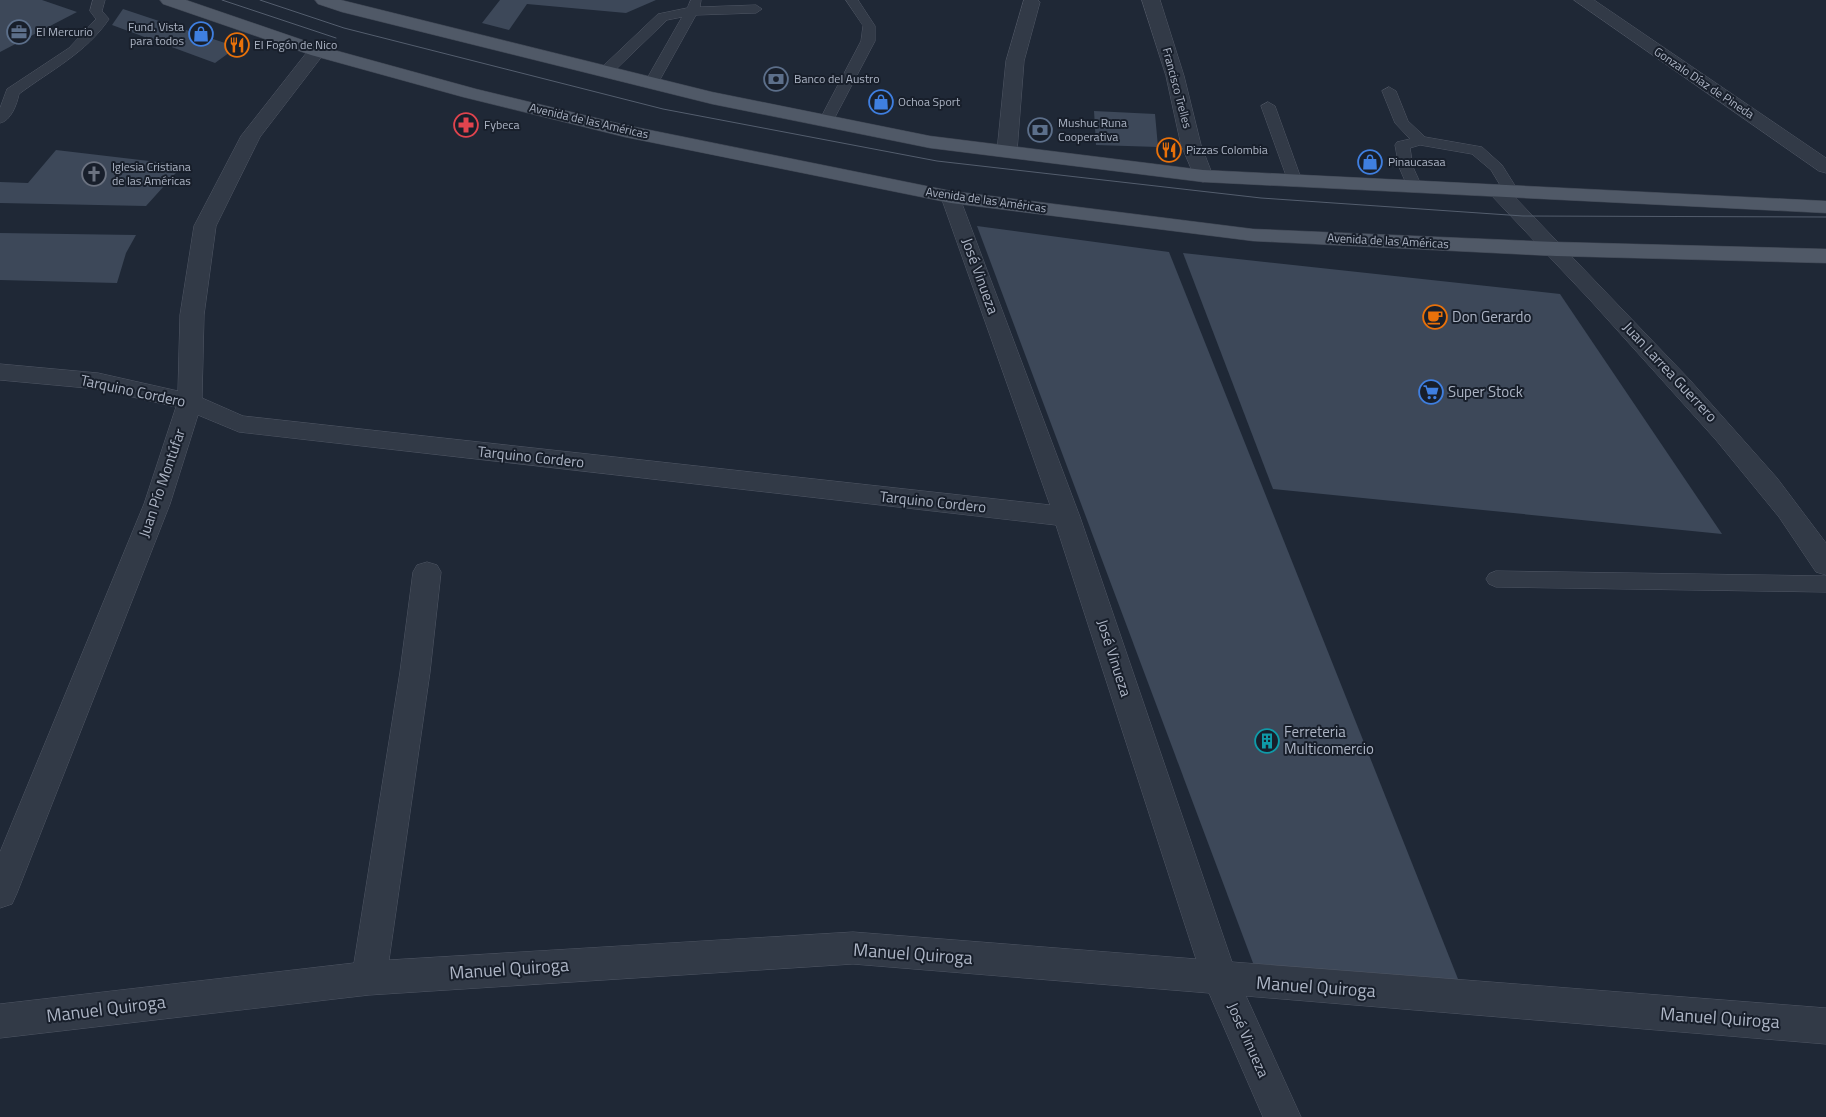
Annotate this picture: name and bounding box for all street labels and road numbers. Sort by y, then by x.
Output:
street label: Gonzalo Díaz de Pineda [1650,42,1758,123]
street label: Francisco Trelles [1158,45,1197,131]
street label: Avenida de las Américas [528,98,651,144]
street label: Avenida de las Américas [925,182,1048,217]
street label: Avenida de las Américas [1327,228,1450,253]
street label: José Vinueza [956,234,1005,318]
street label: Juan Larrea Guerrero [1618,316,1723,427]
street label: Tarquino Cordero [78,368,188,413]
street label: Juan Pío Montúfar [132,425,191,540]
street label: Tarquino Cordero [477,439,585,474]
street label: Tarquino Cordero [879,484,987,519]
street label: José Vinueza [1091,616,1138,700]
street label: Manuel Quiroga [852,936,974,971]
street label: Manuel Quiroga [448,951,570,986]
street label: Manuel Quiroga [1255,969,1377,1004]
street label: Manuel Quiroga [45,988,167,1029]
street label: José Vinueza [1222,999,1275,1081]
street label: Manuel Quiroga [1659,1000,1781,1035]

